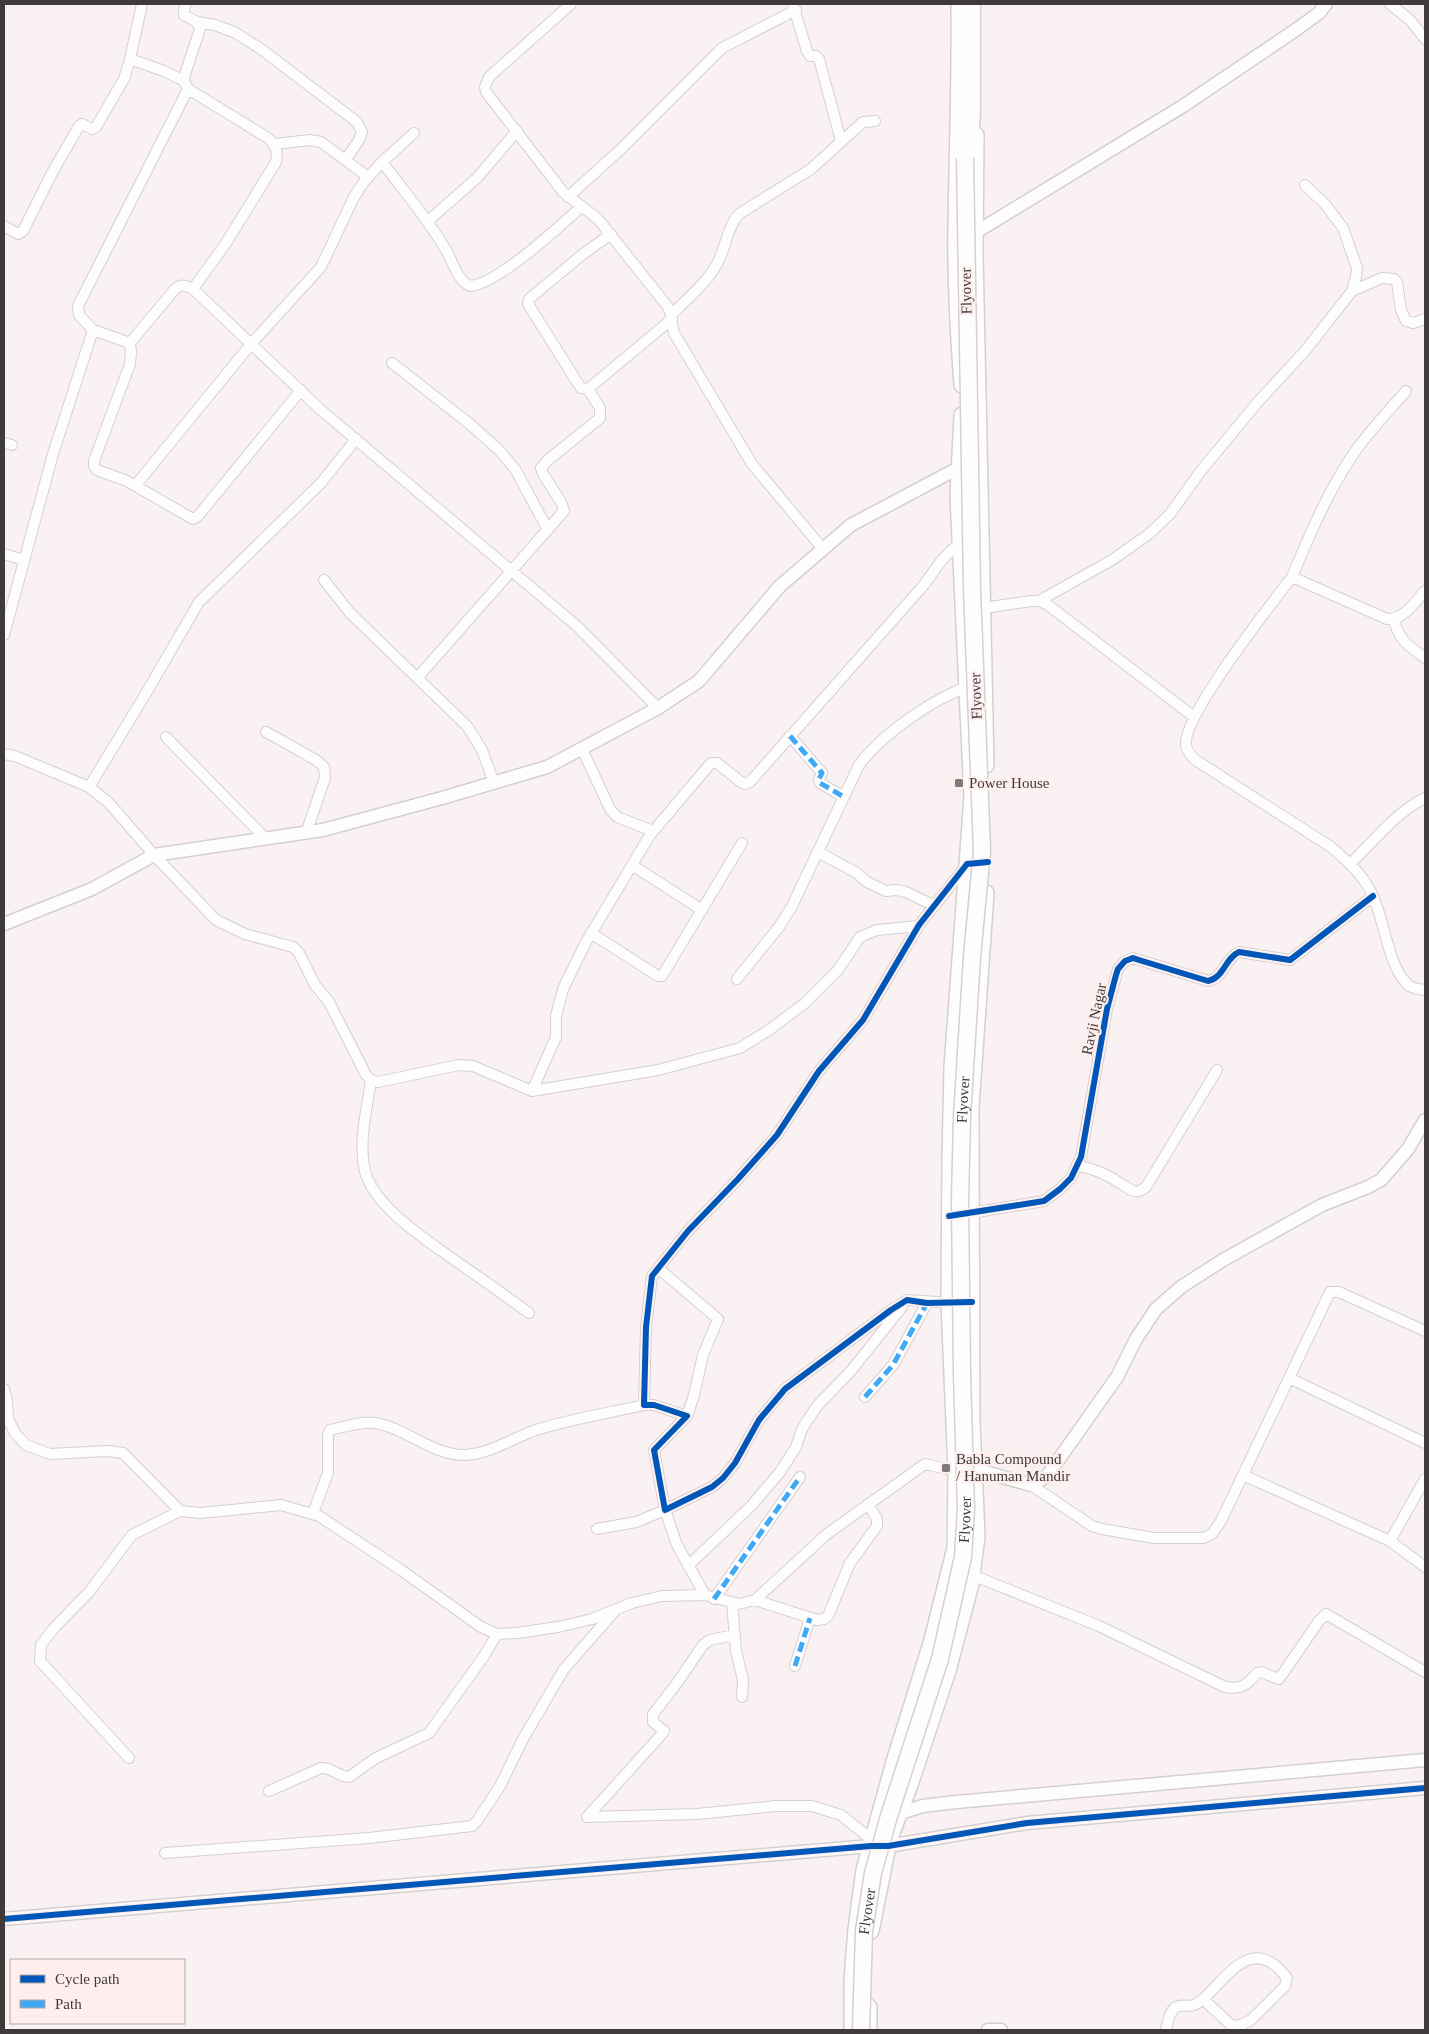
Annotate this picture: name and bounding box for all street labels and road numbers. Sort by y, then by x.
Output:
street label: Flyover [958,268,974,314]
street label: Flyover [967,672,985,720]
street label: Ravji Nagar [1079,982,1109,1056]
street label: Flyover [954,1076,973,1123]
street label: Flyover [956,1496,974,1543]
street label: Flyover [856,1887,879,1936]

